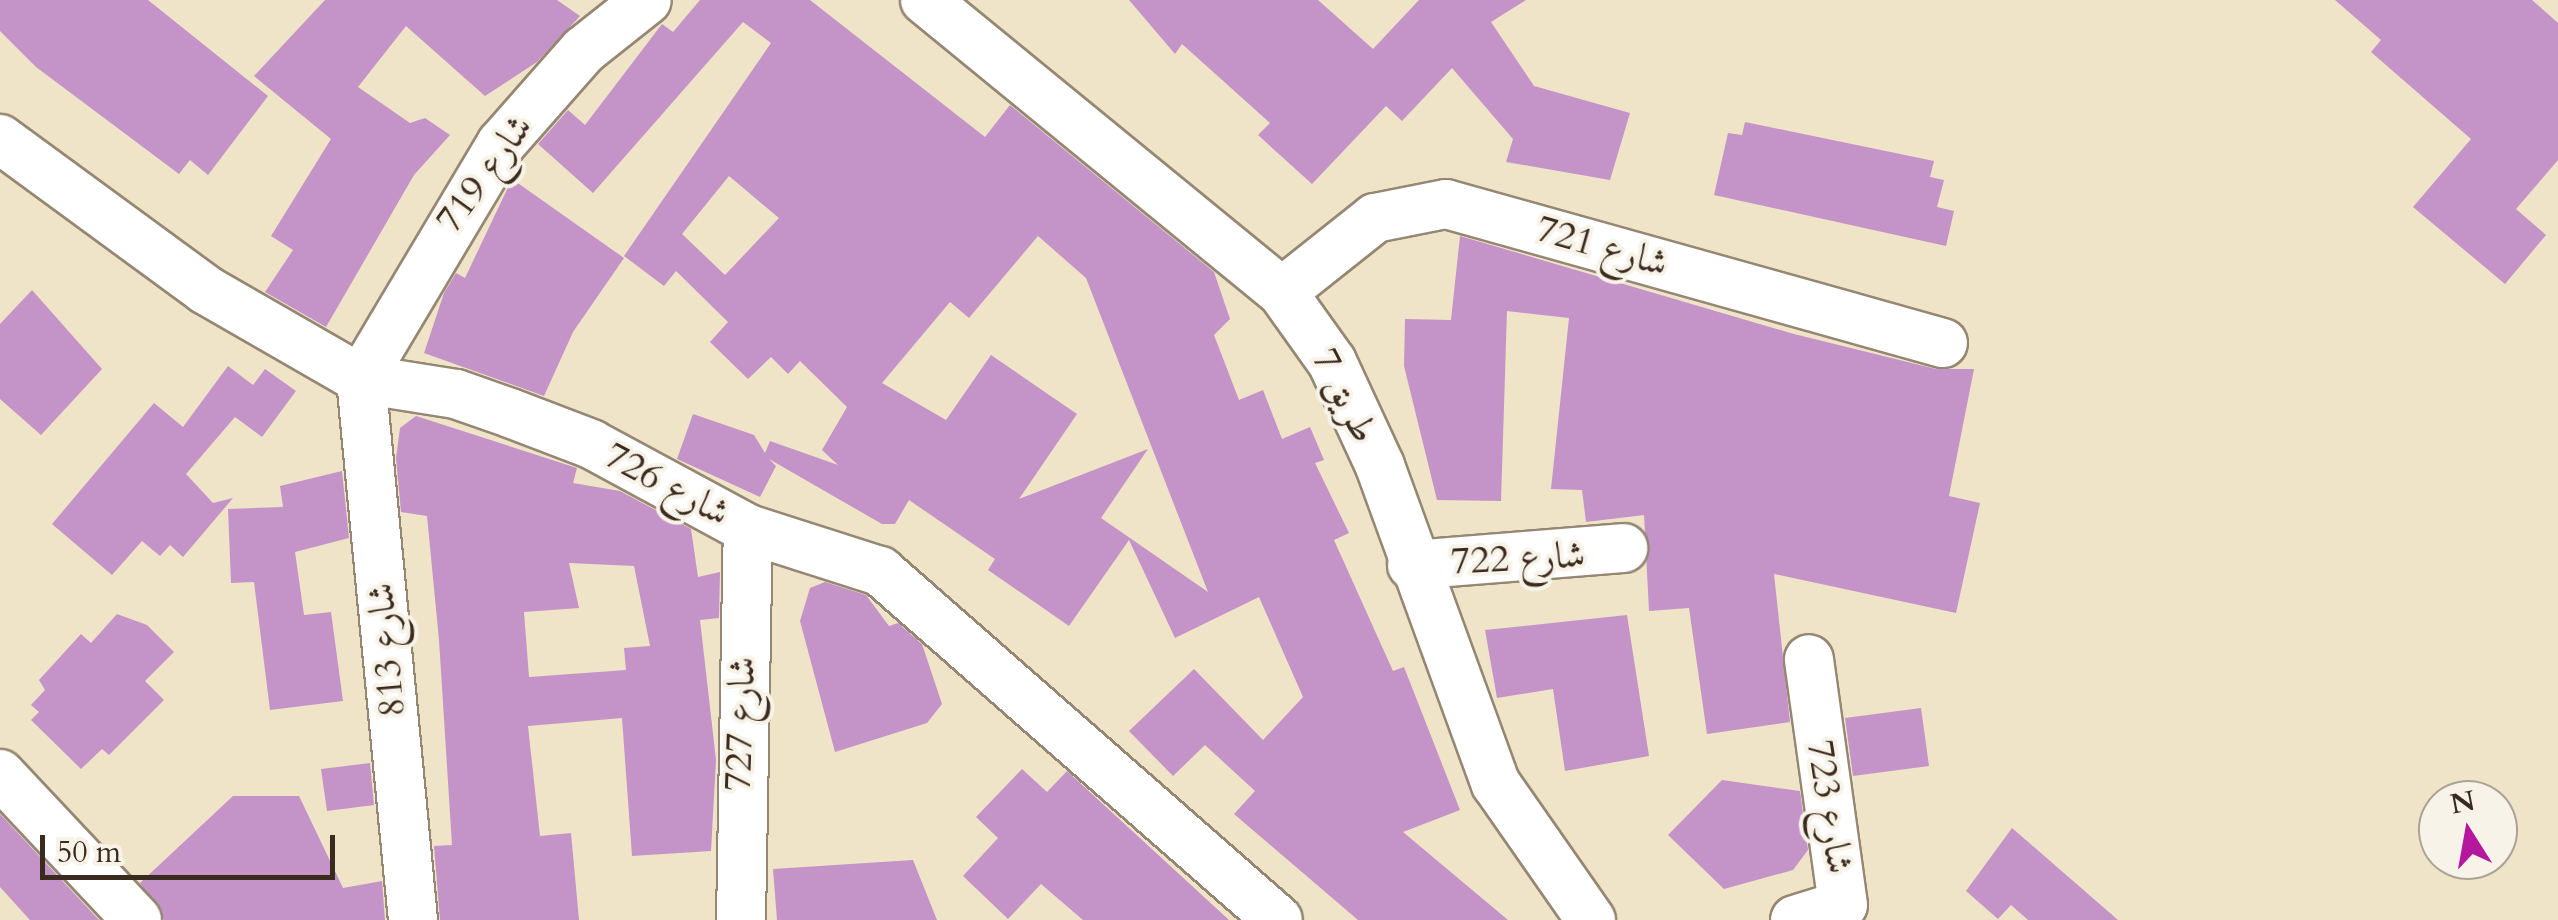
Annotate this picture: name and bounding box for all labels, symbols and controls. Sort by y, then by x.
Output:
street label: شارع 719 [427,106,543,242]
street label: شارع 721 [1531,207,1673,287]
street label: 7 طريق [1301,341,1387,451]
street label: شارع 726 [597,433,737,537]
street label: شارع 722 [1450,533,1586,585]
street label: شارع 813 [358,581,416,719]
street label: شارع 727 [716,656,766,792]
street label: شارع 723 [1796,737,1862,877]
north arrow [2418,780,2518,880]
text: N [2447,782,2478,823]
scale bar [45,815,340,877]
text: 50 m [57,832,121,873]

